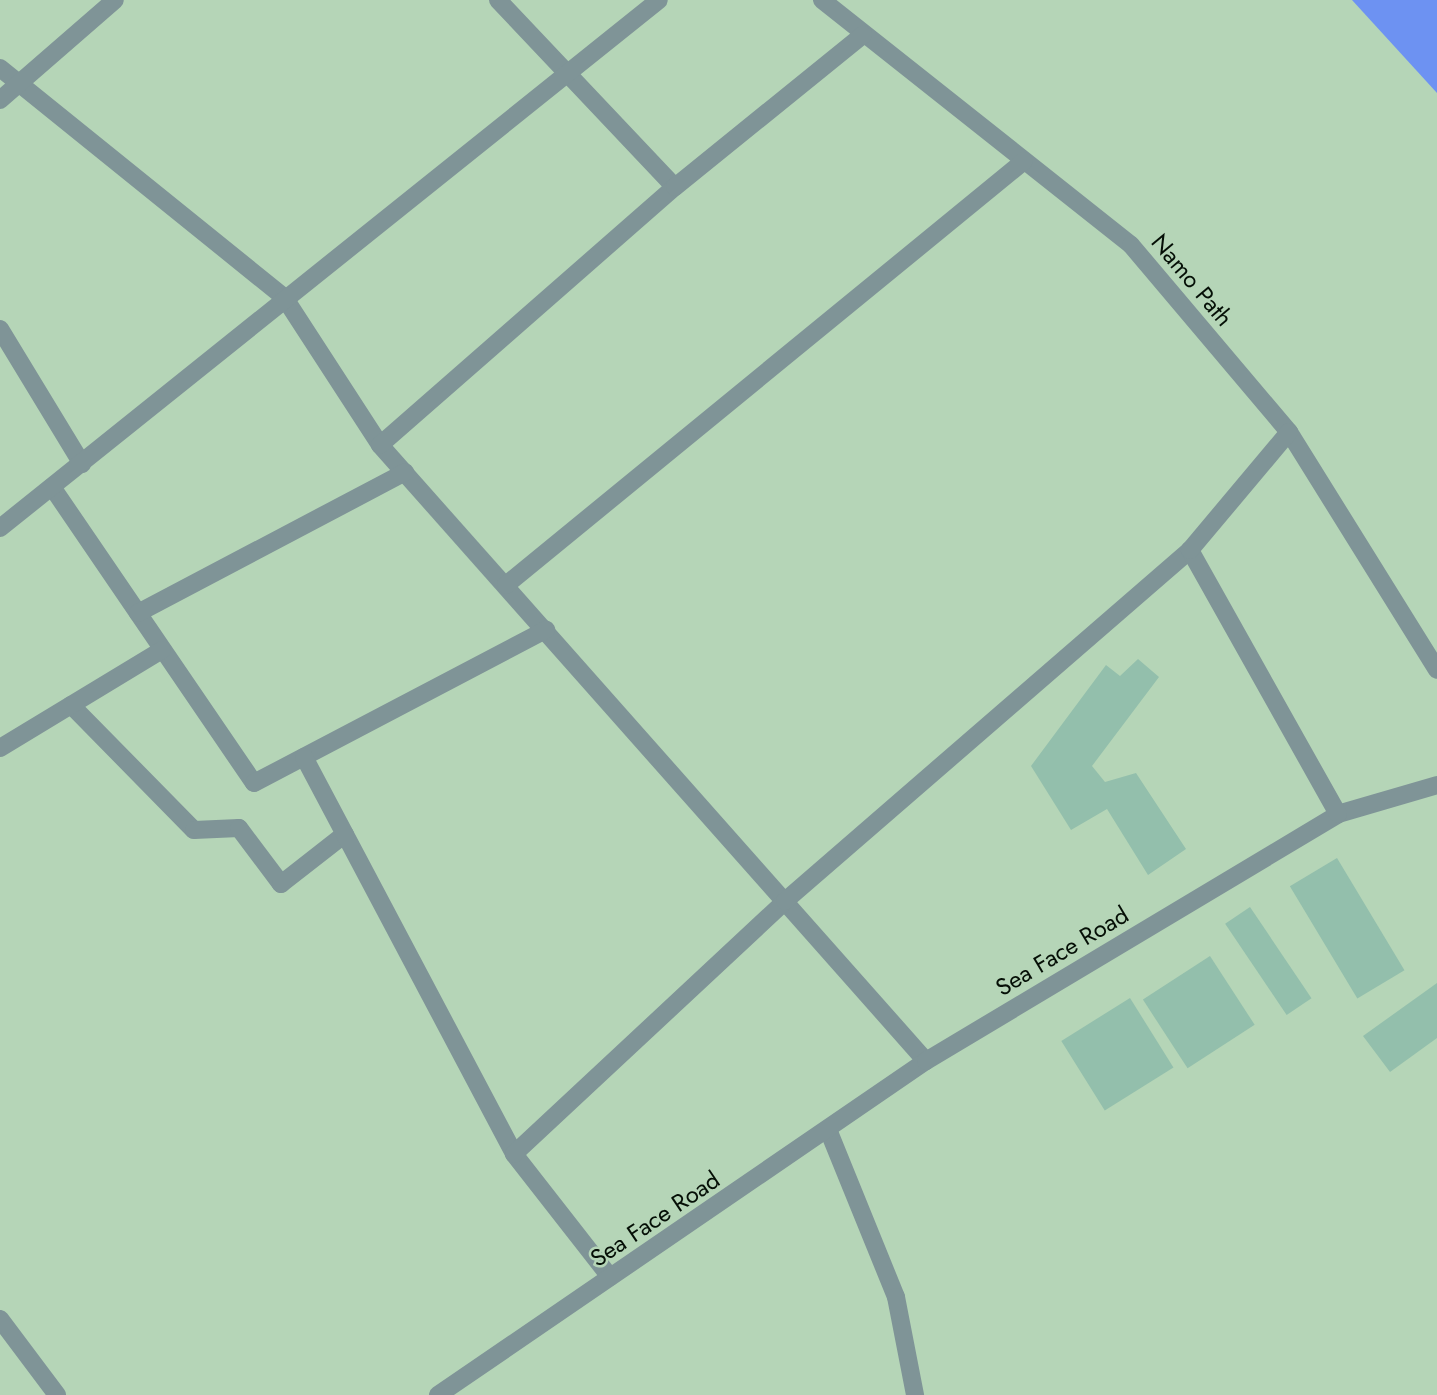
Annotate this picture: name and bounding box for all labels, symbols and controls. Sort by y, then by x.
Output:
street label: Namo Path [1145,228,1239,332]
street label: Sea Face Road [990,900,1134,1002]
street label: Sea Face Road [585,1165,725,1273]

